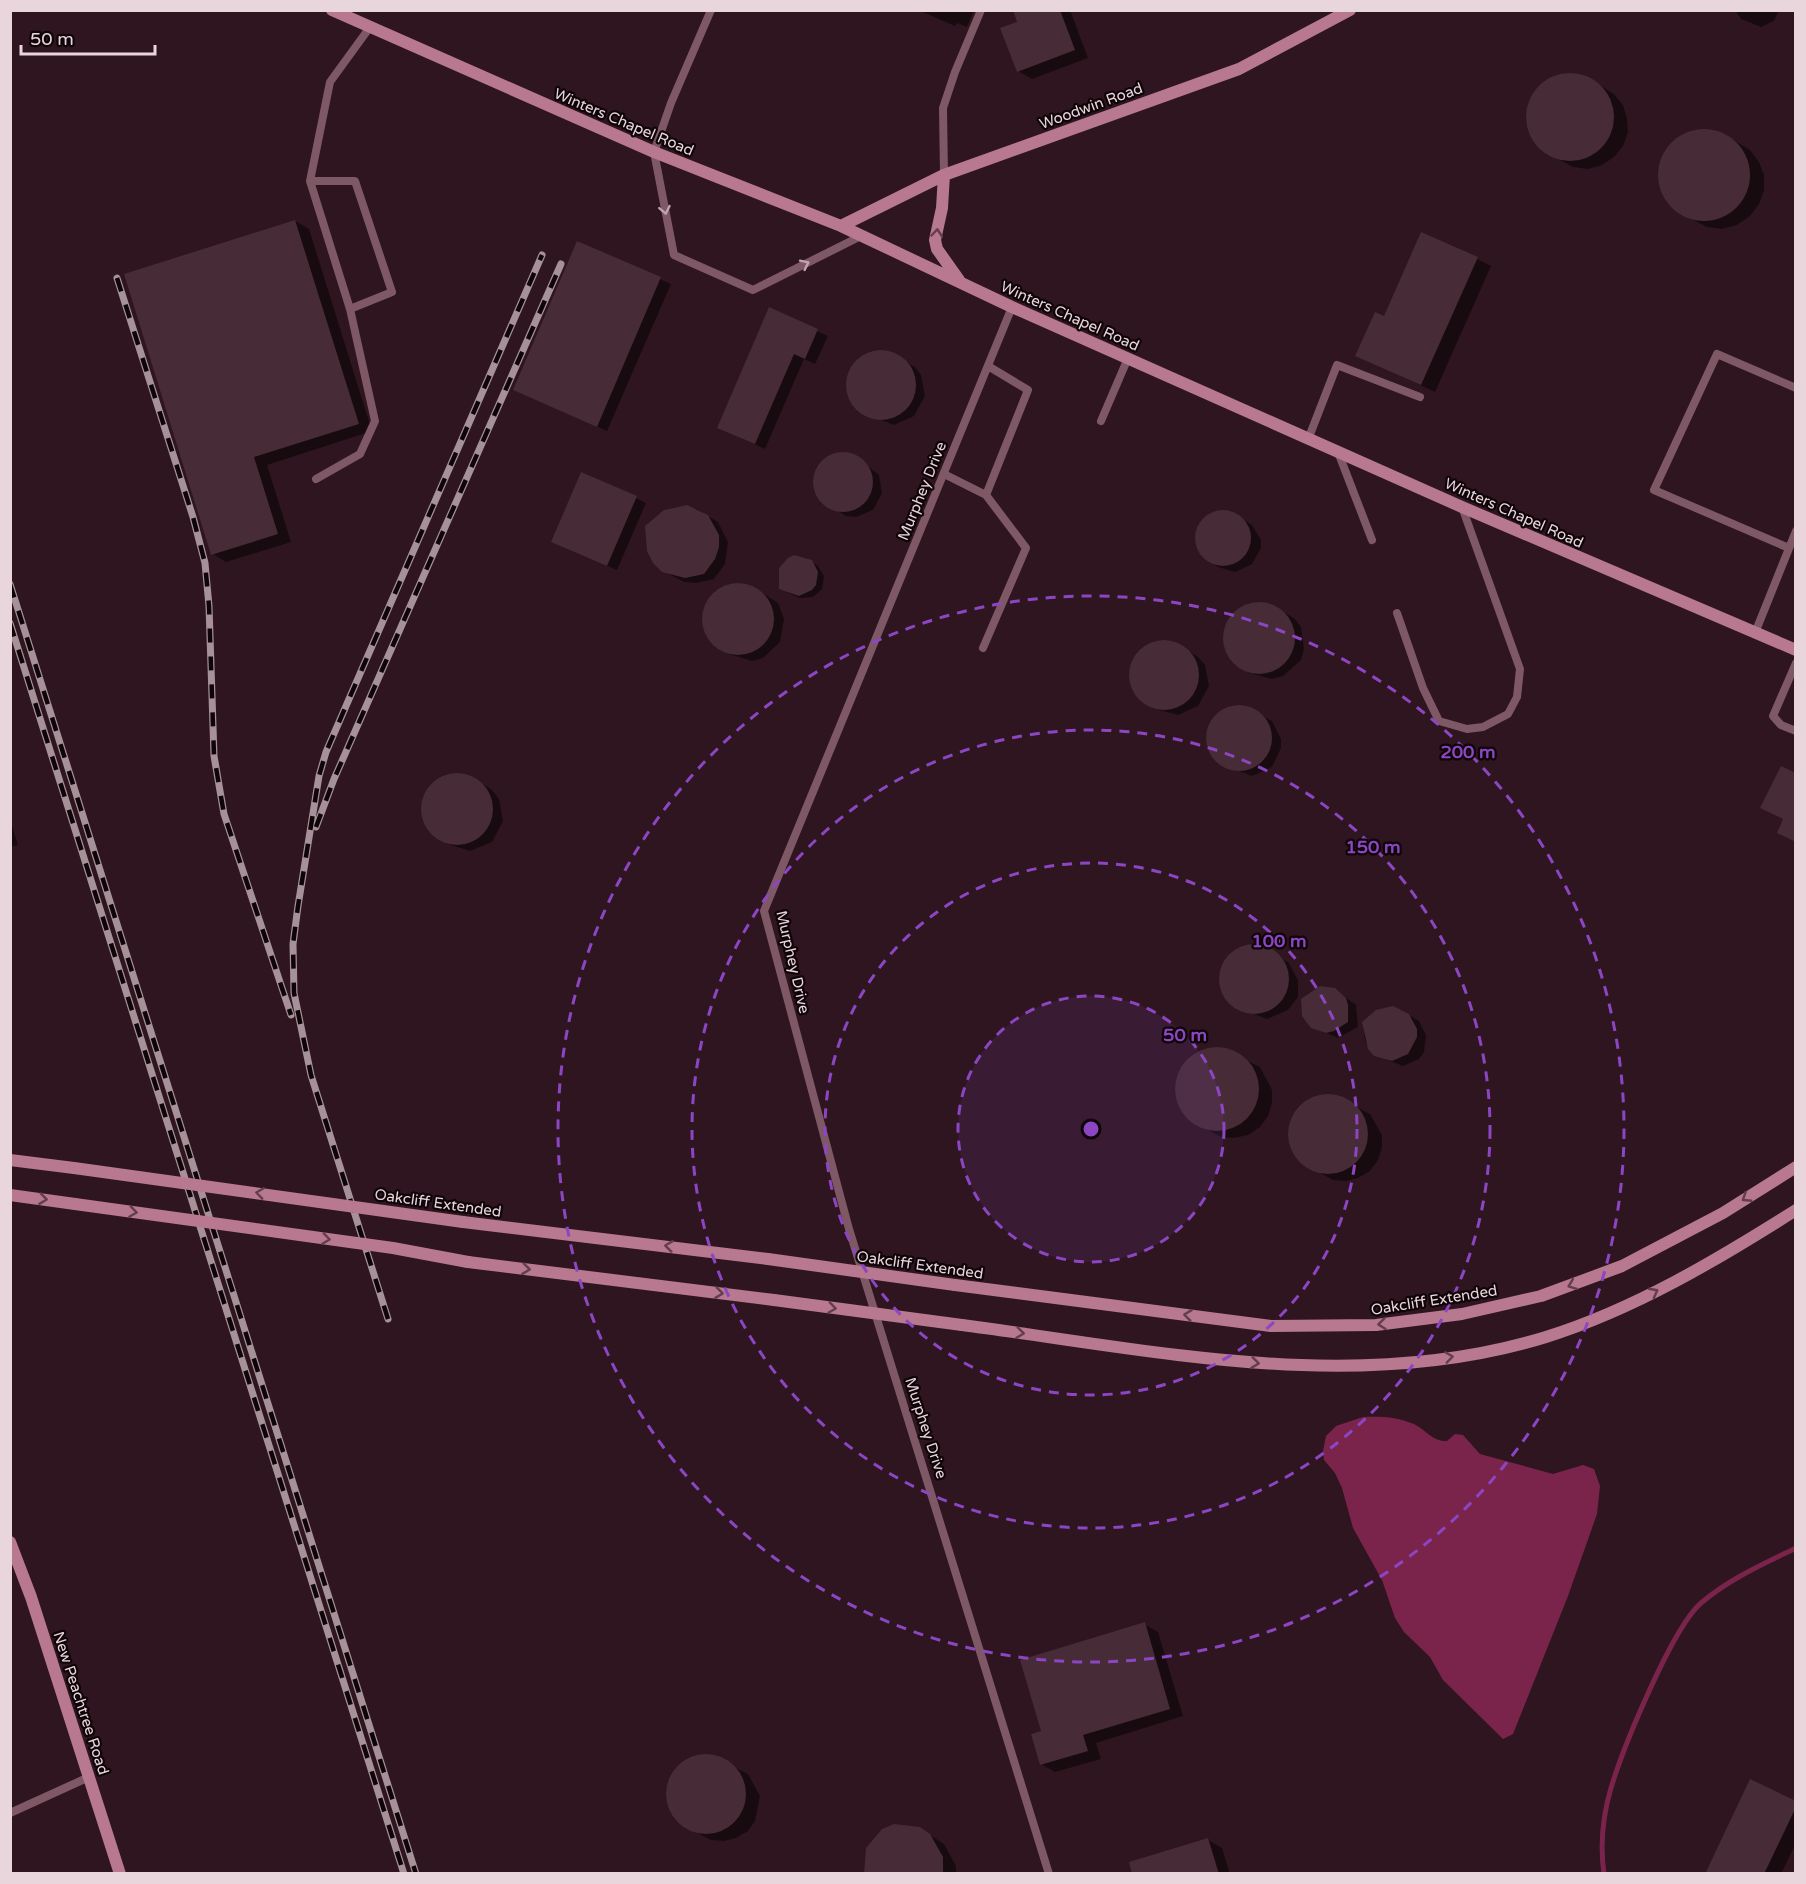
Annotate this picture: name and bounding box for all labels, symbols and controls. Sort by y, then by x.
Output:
scale bar [21,18,154,56]
text: 50 m [30,28,74,50]
street label: Woodwin Road [1037,79,1145,133]
street label: Winters Chapel Road [551,84,697,160]
one-way arrow [658,205,671,215]
one-way arrow [930,228,943,237]
one-way arrow [798,259,809,271]
street label: Winters Chapel Road [998,277,1142,355]
street label: Murphey Drive [894,439,950,543]
street label: Winters Chapel Road [1442,474,1586,552]
text: 200 m [1440,741,1496,763]
text: 150 m [1345,836,1401,858]
street label: Murphey Drive [772,909,814,1015]
text: 100 m [1251,930,1307,952]
text: 50 m [1163,1024,1207,1046]
centre of rings [1081,1119,1101,1139]
street label: Oakcliff Extended [373,1185,503,1221]
one-way arrow [255,1188,264,1200]
one-way arrow [1742,1191,1753,1202]
one-way arrow [38,1193,47,1205]
one-way arrow [128,1205,137,1217]
one-way arrow [321,1232,331,1245]
one-way arrow [664,1240,673,1252]
street label: Oakcliff Extended [855,1247,985,1283]
one-way arrow [521,1262,530,1275]
one-way arrow [1567,1277,1578,1290]
street label: Oakcliff Extended [1369,1281,1499,1319]
one-way arrow [715,1286,724,1299]
one-way arrow [1647,1288,1658,1299]
one-way arrow [828,1301,837,1313]
one-way arrow [1183,1309,1192,1322]
one-way arrow [1377,1317,1386,1330]
one-way arrow [1015,1326,1024,1338]
one-way arrow [1444,1351,1454,1363]
one-way arrow [1250,1356,1259,1369]
street label: Murphey Drive [901,1375,951,1481]
street label: New Peachtree Road [49,1629,113,1777]

